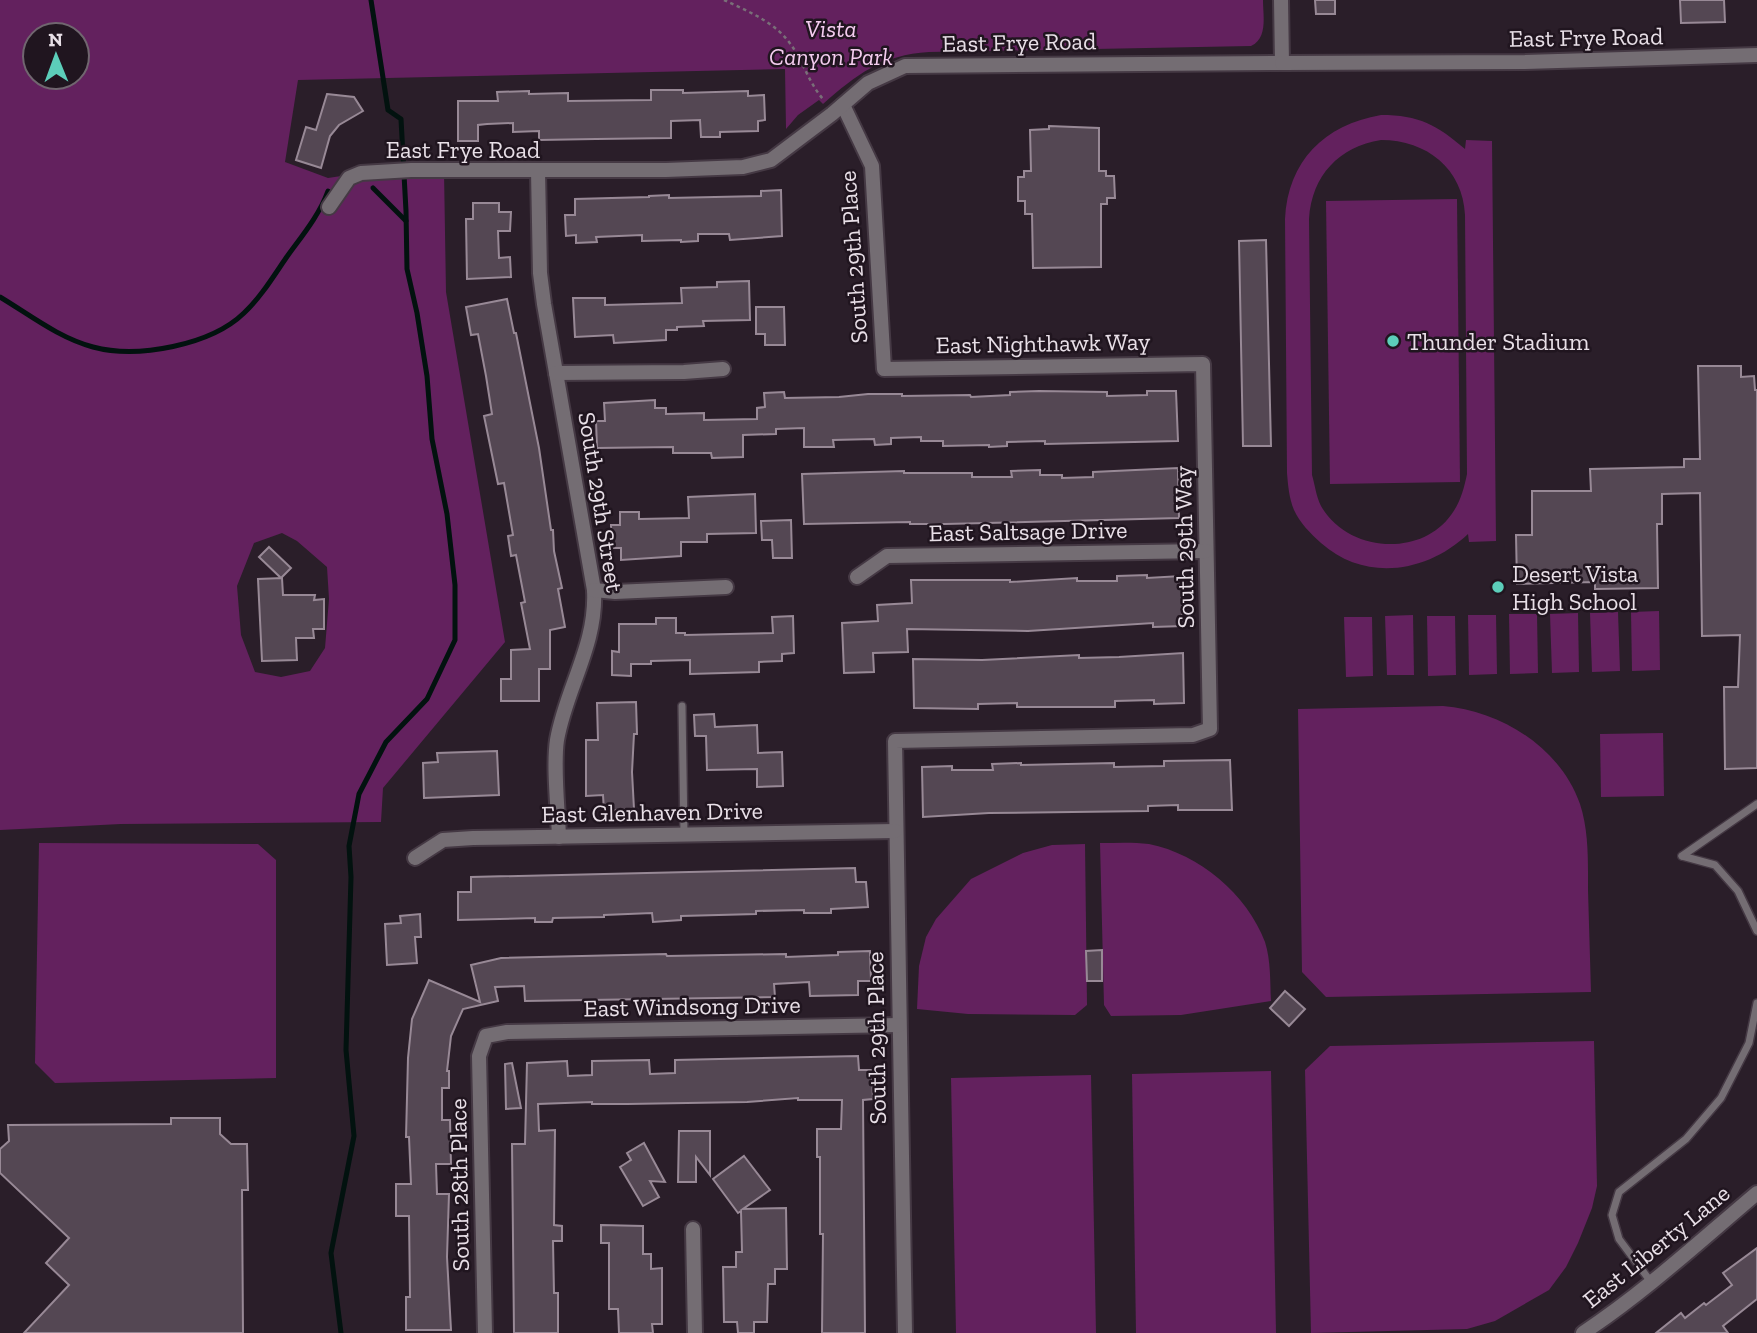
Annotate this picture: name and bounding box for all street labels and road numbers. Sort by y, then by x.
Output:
street label: East Frye Road [1509,21,1663,53]
street label: East Frye Road [942,26,1096,58]
street label: East Frye Road [386,135,540,164]
street label: South 29th Place [833,170,873,344]
street label: East Nighthawk Way [935,327,1151,359]
street label: South 29th Street [572,410,630,594]
street label: South 29th Way [1168,465,1200,629]
street label: East Saltsage Drive [928,515,1128,547]
street label: East Glenhaven Drive [541,796,763,828]
street label: South 29th Place [860,951,892,1125]
street label: East Windsong Drive [583,990,801,1022]
street label: South 28th Place [443,1098,475,1272]
street label: East Liberty Lane [1577,1178,1735,1314]

